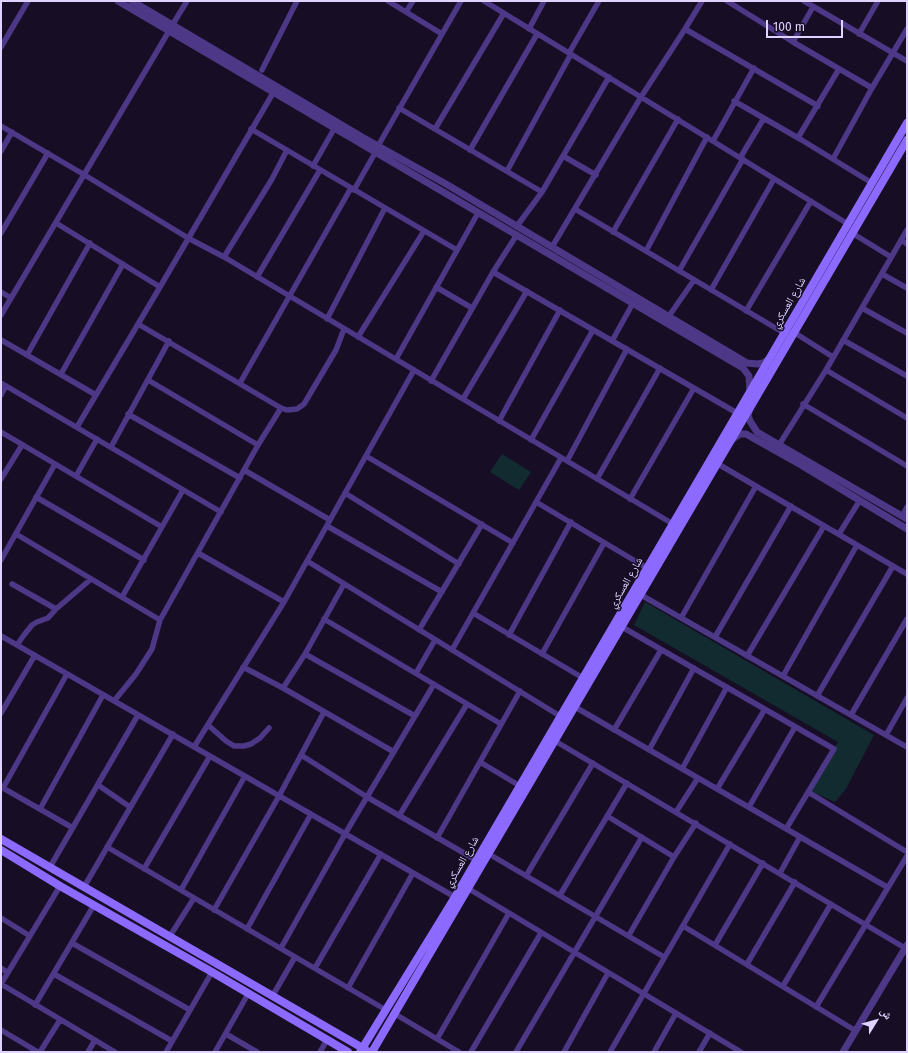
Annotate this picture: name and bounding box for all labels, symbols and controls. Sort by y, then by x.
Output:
scale bar [768,12,845,38]
text: 100 m [773,20,805,34]
street label: شارع العسكري [769,275,809,331]
street label: شارع العسكري [606,555,646,611]
street label: شارع العسكري [442,834,482,890]
north arrow [856,1001,896,1041]
text: ش [877,1005,895,1022]

